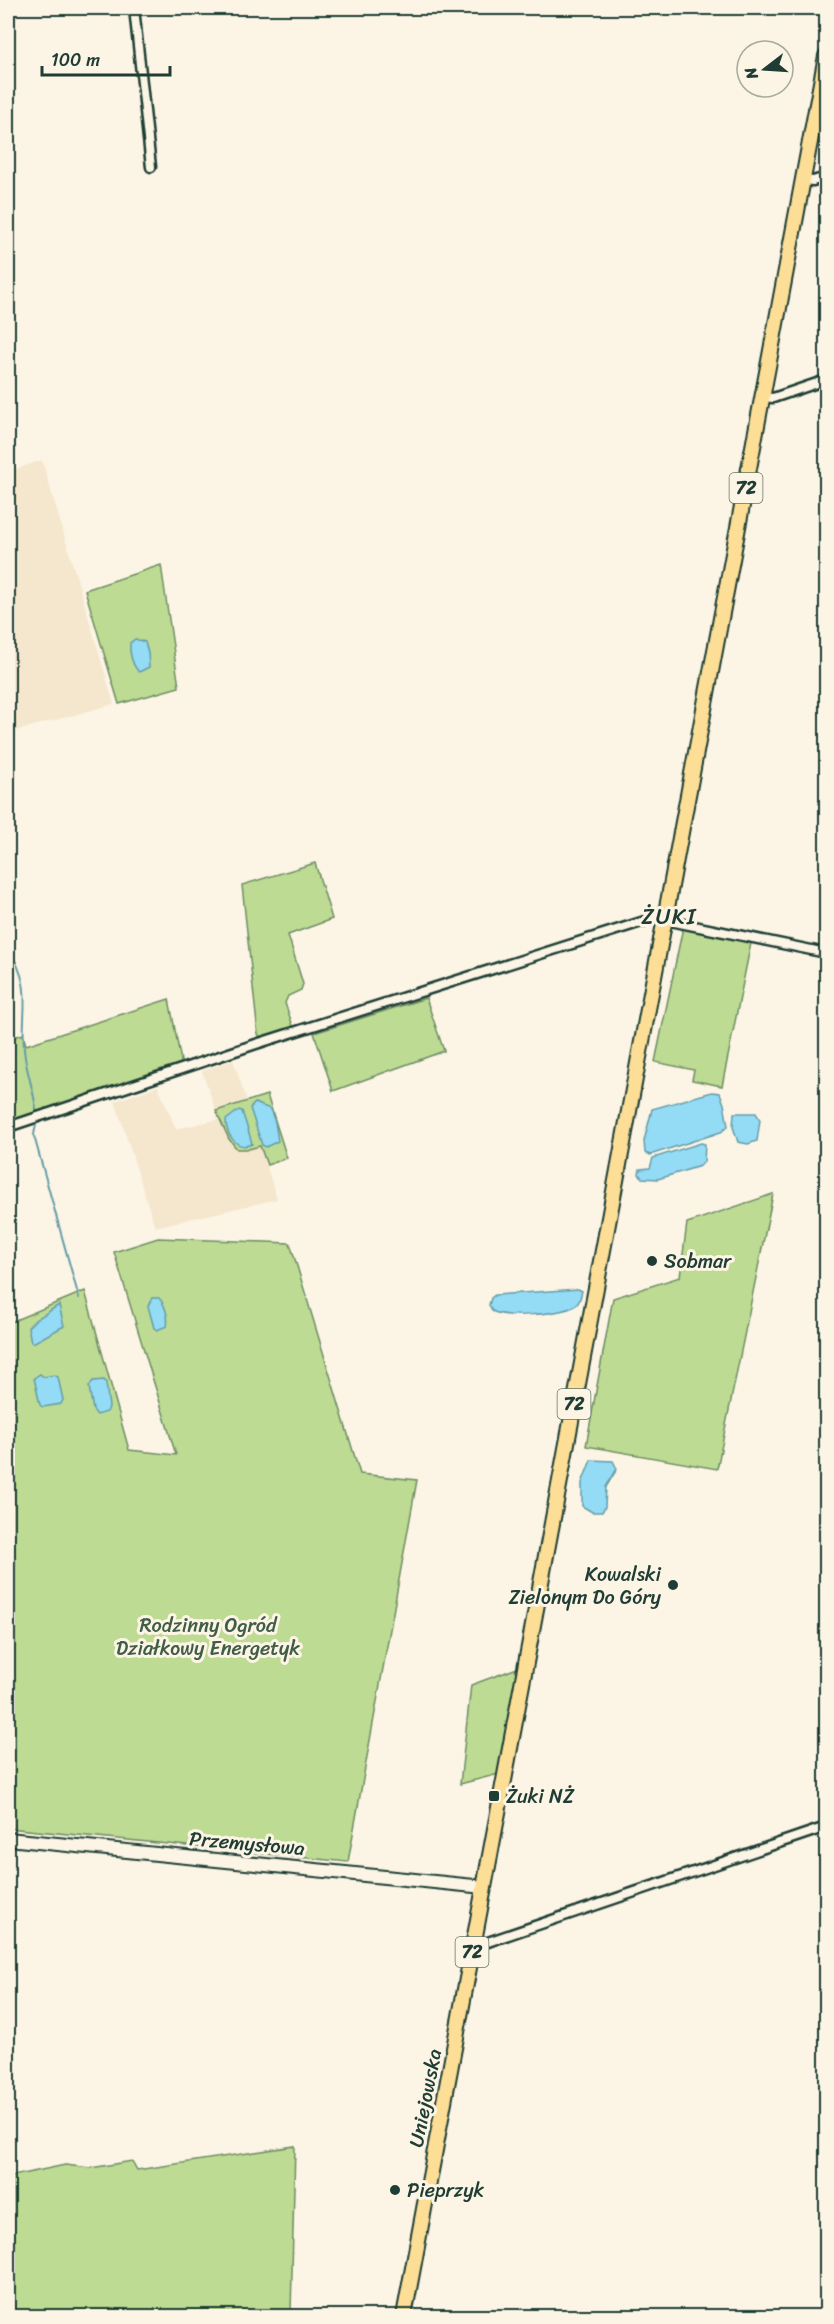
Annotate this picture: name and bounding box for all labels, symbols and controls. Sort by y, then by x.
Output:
scale bar [42,39,170,77]
north arrow [735,39,795,99]
text: 100 m [51,44,100,76]
text: N [735,63,767,84]
road number: 72 [730,473,762,503]
district label: ŻUKI [641,897,697,936]
place label: Sobmar [664,1244,732,1279]
marker: Sobmar [645,1254,659,1268]
road number: 72 [558,1389,590,1419]
place label: Kowalski Zielonym Do Góry [509,1557,662,1615]
marker: Kowalski Zielonym Do Góry [666,1578,680,1592]
park label: Rodzinny Ogród Działkowy Energetyk [116,1608,300,1666]
place label: Żuki NŻ [506,1779,575,1814]
marker: Żuki NŻ [487,1789,501,1803]
street label: Przemysłowa [188,1821,306,1866]
road number: 72 [456,1937,488,1967]
street label: Uniejowska [399,2046,452,2150]
place label: Pieprzyk [407,2173,485,2208]
marker: Pieprzyk [388,2183,402,2197]

